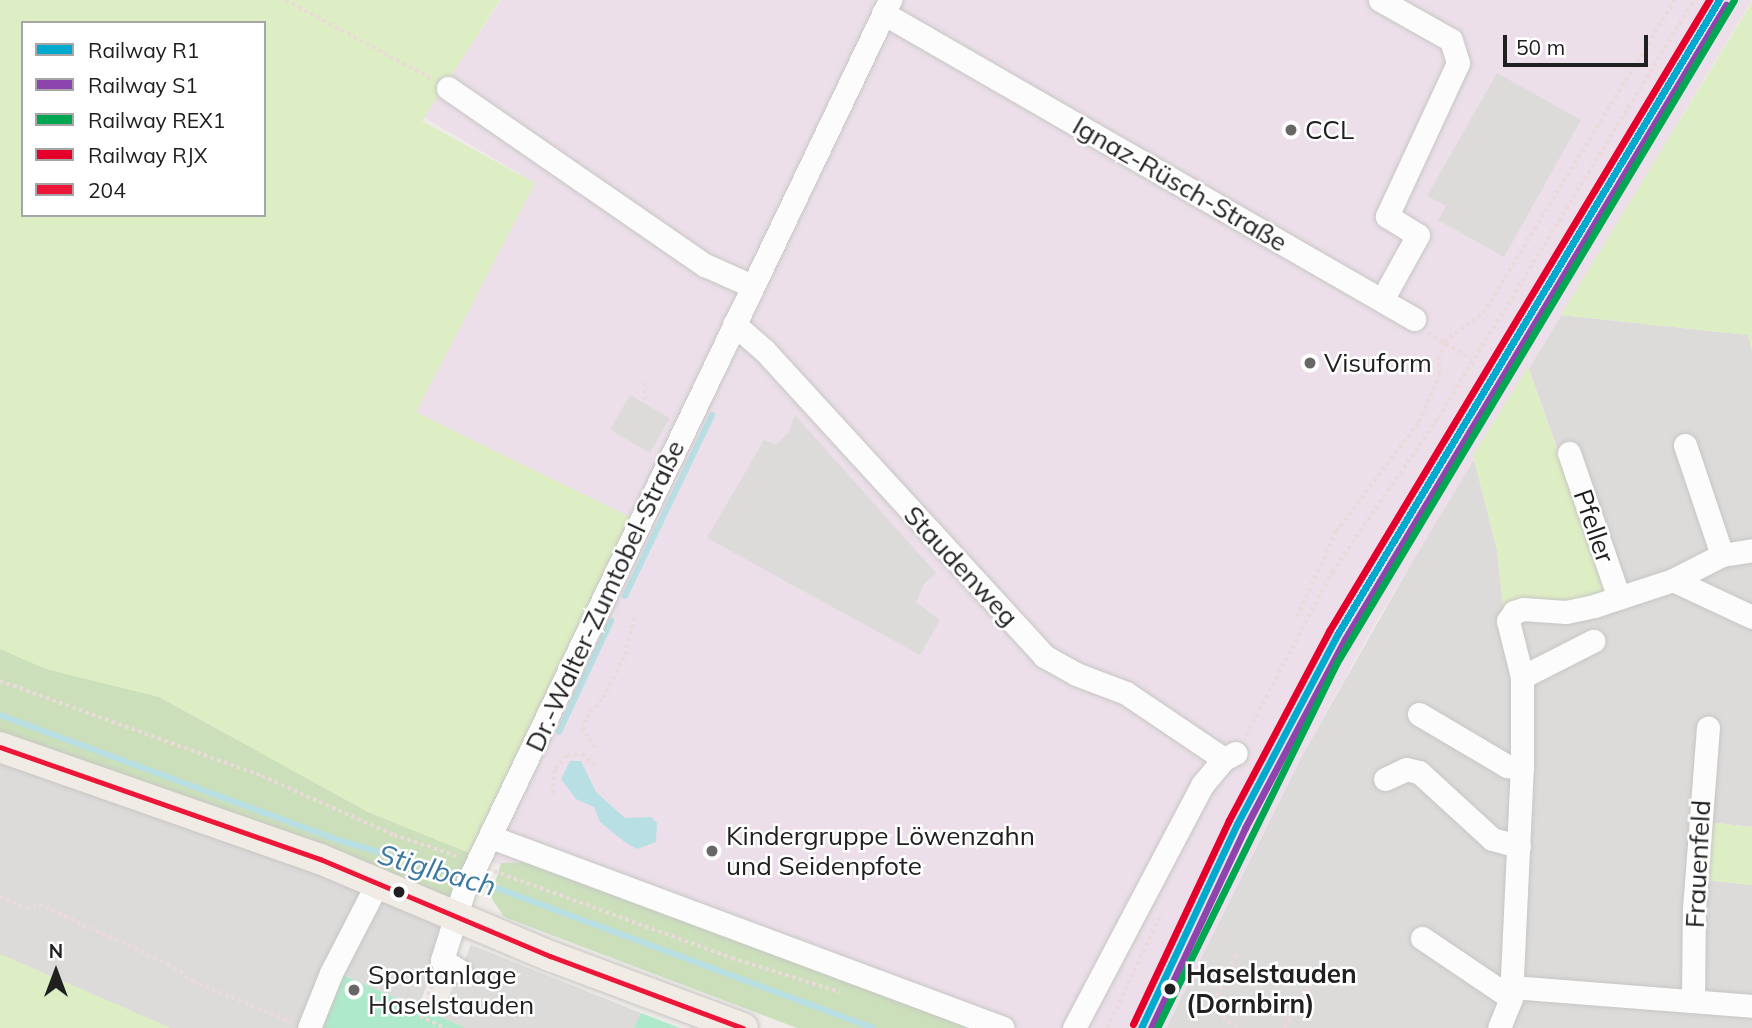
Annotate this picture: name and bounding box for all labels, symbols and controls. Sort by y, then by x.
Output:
legend [21,21,266,217]
scale bar [1507,21,1652,65]
text: 50 m [1516,34,1565,60]
text: Railway R1 [88,37,199,63]
text: Railway S1 [88,72,198,98]
text: Railway REX1 [88,107,225,133]
street label: Ignaz-Rüsch-Straße [1067,110,1293,258]
place label: CCL [1305,114,1354,146]
marker: CCL [1283,122,1299,138]
text: Railway RJX [88,142,207,168]
text: 204 [88,177,126,203]
place label: Visuform [1324,347,1432,379]
marker: Visuform [1302,355,1318,371]
street label: Dr.-Walter-Zumtobel-Straße [519,436,691,756]
street label: Pfeller [1567,485,1621,567]
street label: Staudenweg [897,499,1025,633]
street label: Frauenfeld [1679,799,1717,929]
place label: Kindergruppe Löwenzahn und Seidenpfote [726,820,1035,882]
water label: Stiglbach [374,837,500,903]
marker: Kindergruppe Löwenzahn und Seidenpfote [704,843,720,859]
unlabelled marker [392,885,406,899]
north arrow [21,937,91,1007]
text: N [49,939,63,963]
place label: Haselstauden (Dornbirn) [1186,958,1357,1020]
place label: Sportanlage Haselstauden [368,959,534,1020]
marker: Haselstauden (Dornbirn) [1160,979,1180,999]
marker: Sportanlage Haselstauden [346,982,362,998]

